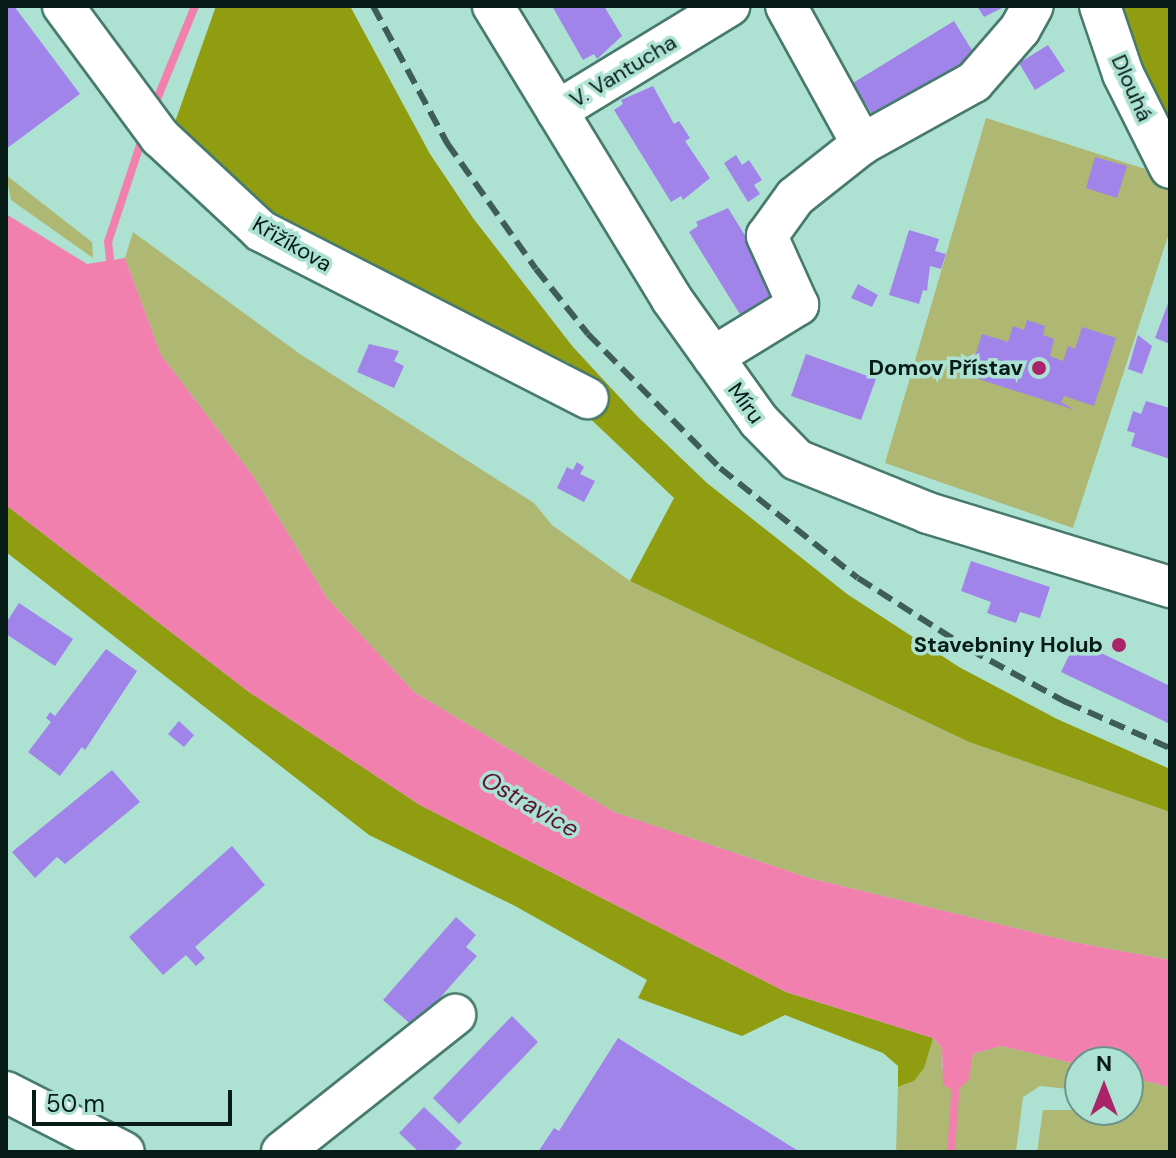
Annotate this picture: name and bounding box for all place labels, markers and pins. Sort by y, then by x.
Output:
place label: Domov Přístav [869,355,1023,381]
marker: Domov Přístav [1030,359,1048,377]
place label: Stavebniny Holub [914,632,1103,658]
marker: Stavebniny Holub [1110,636,1128,654]

